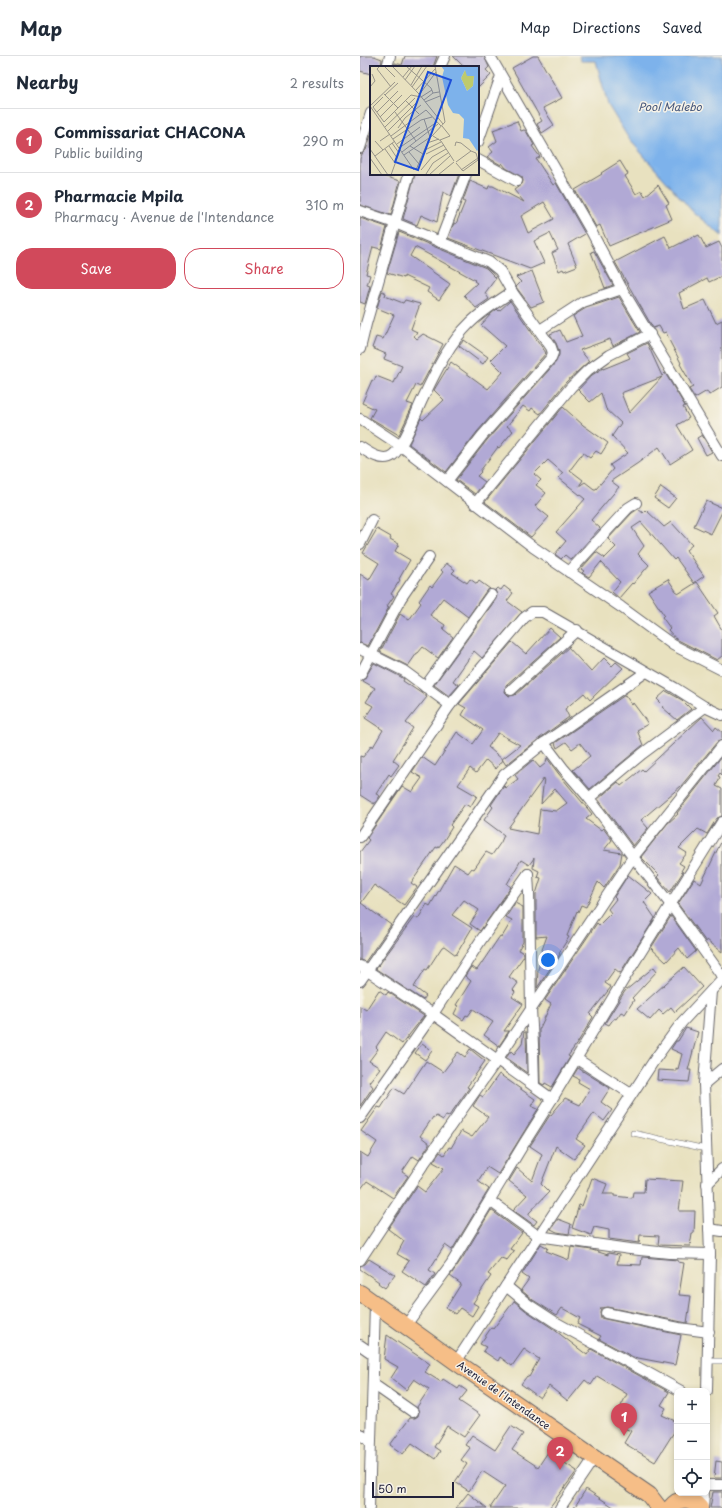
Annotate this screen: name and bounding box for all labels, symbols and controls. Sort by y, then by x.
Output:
text: Map [20,14,62,42]
text: Map [520,17,550,38]
text: Directions [572,17,640,38]
text: Saved [662,17,702,38]
inset map [370,66,479,175]
text: Nearby [16,69,78,95]
text: 2 results [290,73,344,92]
water label: Pool Malebo [638,98,703,115]
text: Commissariat CHACONA [54,120,246,143]
text: 1 [26,131,32,150]
text: 290 m [303,131,344,150]
text: Public building [54,143,143,162]
text: Pharmacie Mpila [54,184,184,207]
text: 2 [24,195,34,214]
text: 310 m [305,195,344,214]
text: Pharmacy · Avenue de l'Intendance [54,207,274,226]
button: Save [16,248,176,289]
button: Share [184,248,344,289]
your location [538,950,558,970]
street label: Avenue de l'Intendance [455,1357,554,1433]
map controls [674,1388,710,1496]
button: + [674,1388,710,1424]
pin: 1 [611,1403,637,1436]
button: − [674,1424,710,1460]
pin: 2 [547,1437,573,1470]
button: locate [674,1460,710,1496]
scale bar [372,1480,454,1499]
text: 50 m [378,1480,407,1497]

